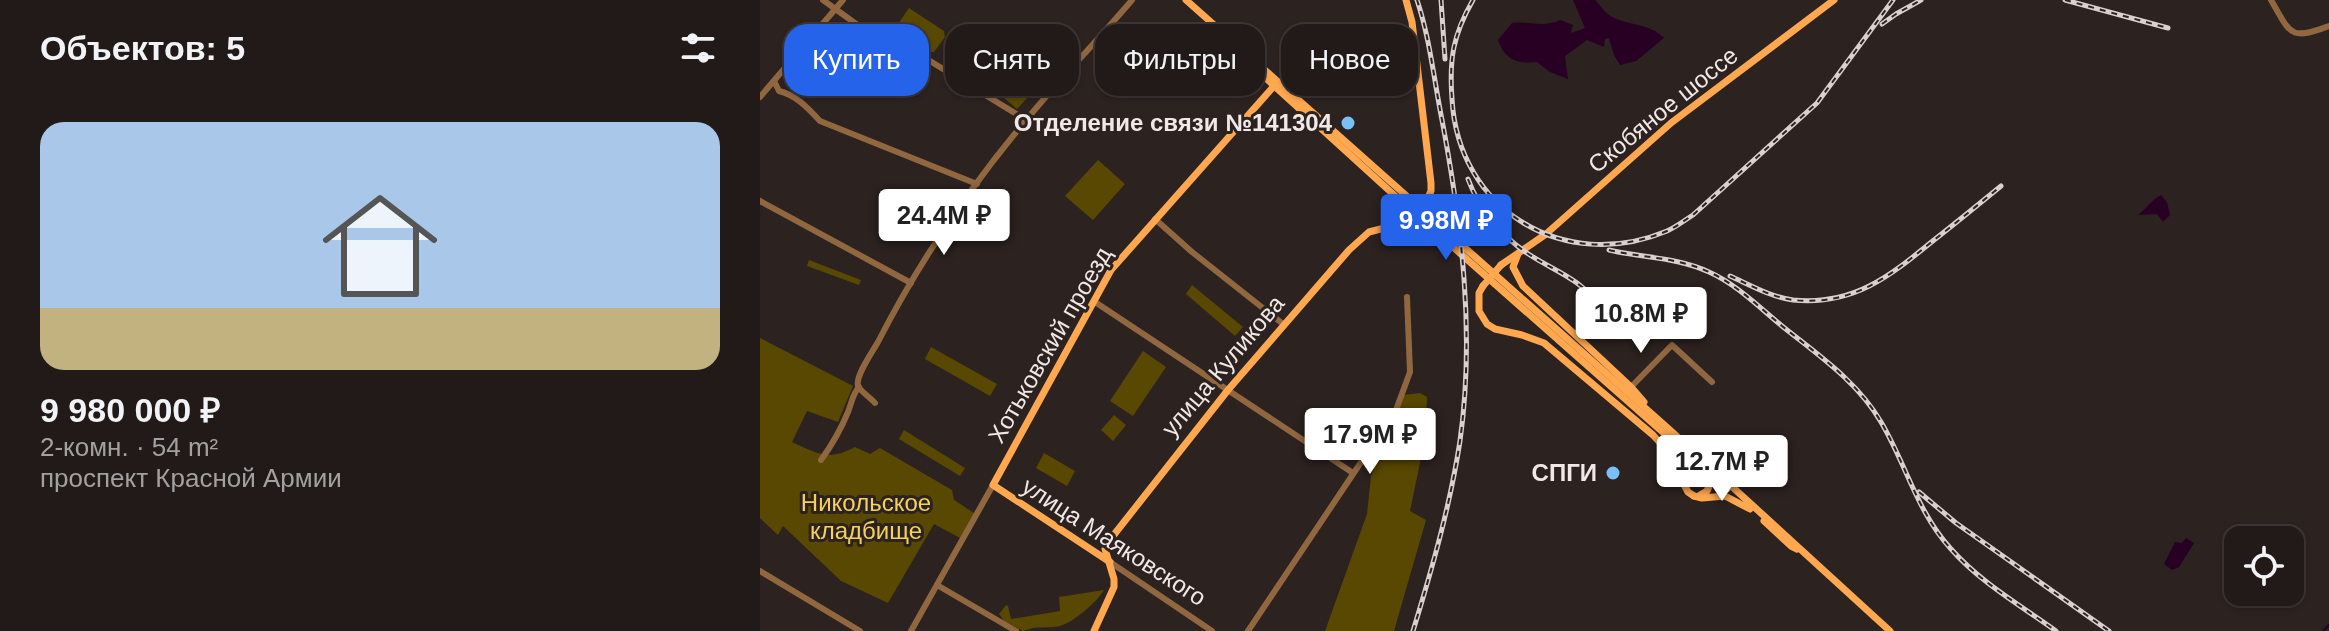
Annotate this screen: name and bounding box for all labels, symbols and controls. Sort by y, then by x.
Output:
chip: Купить [784,24,929,96]
chip: Снять [945,24,1079,96]
chip: Фильтры [1095,24,1265,96]
chip: Новое [1281,24,1418,96]
icon: filters [676,26,720,70]
text: Объектов: 5 [40,29,245,67]
street label: Скобяное шоссе [1583,41,1743,178]
place label: Отделение связи №141304 [1014,109,1333,136]
marker: Отделение связи №141304 [1339,114,1357,132]
icon: home [308,174,452,318]
pin: 24.4M ₽ [870,189,1018,257]
pin: 9.98M ₽ [1372,194,1520,262]
text: 24.4M ₽ [897,200,991,230]
text: 9.98M ₽ [1399,205,1493,235]
street label: Хотьковский проезд [982,242,1117,447]
pin: 10.8M ₽ [1567,287,1715,355]
street label: улица Куликова [1156,289,1290,442]
text: 10.8M ₽ [1594,298,1688,328]
text: 9 980 000 ₽ [40,391,221,429]
pin: 17.9M ₽ [1296,408,1444,476]
text: 17.9M ₽ [1323,419,1417,449]
text: 2-комн. · 54 m² [40,432,218,462]
pin: 12.7M ₽ [1648,435,1796,503]
text: 12.7M ₽ [1675,446,1769,476]
place label: СПГИ [1532,459,1597,486]
text: проспект Красной Армии [40,463,342,493]
marker: СПГИ [1604,464,1622,482]
street label: улица Маяковского [1017,472,1211,611]
park label: Никольское кладбище [801,489,931,544]
map controls [2224,526,2304,606]
button: locate [2224,526,2304,606]

